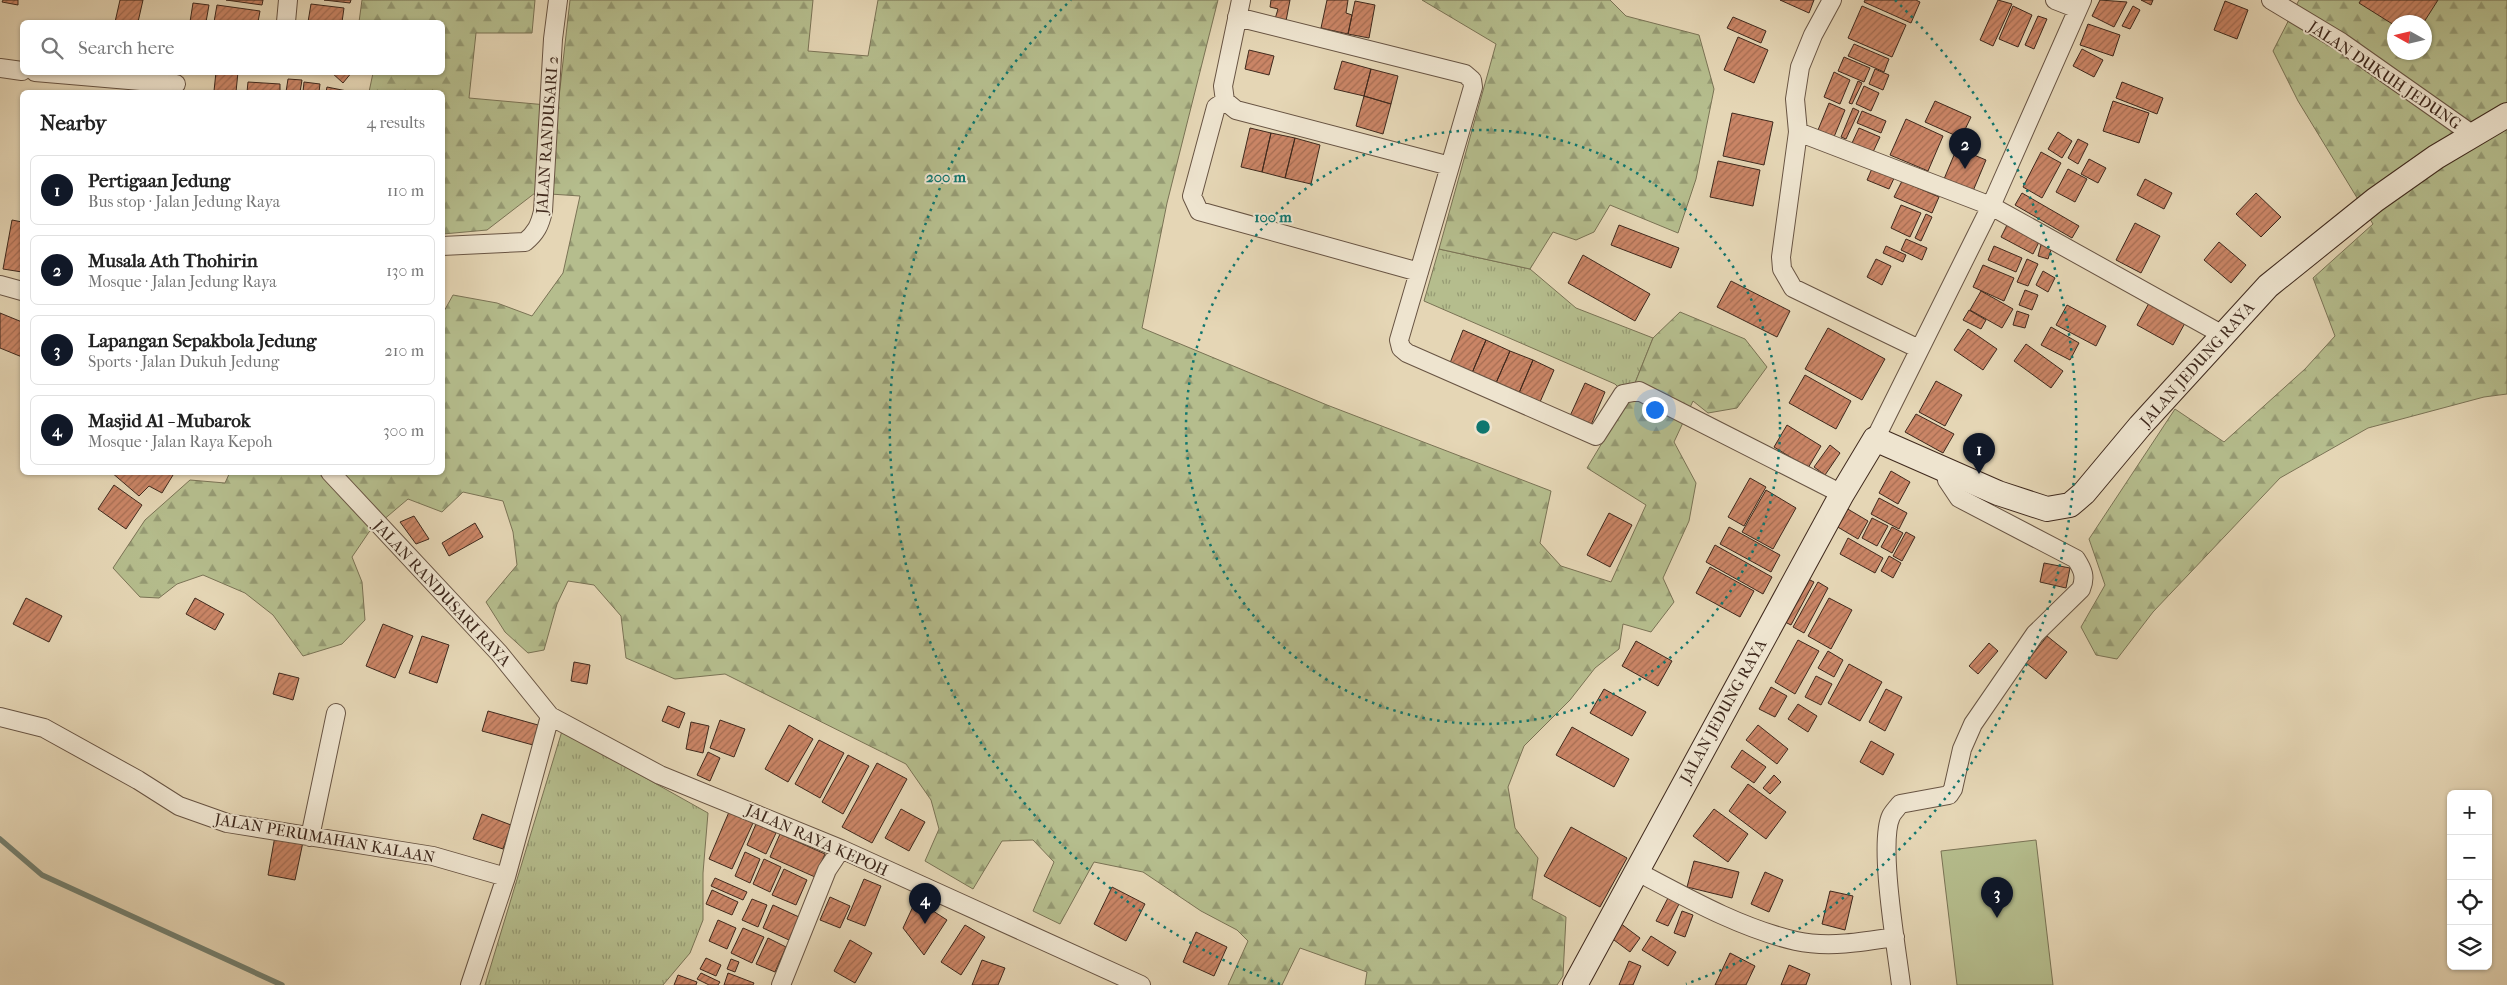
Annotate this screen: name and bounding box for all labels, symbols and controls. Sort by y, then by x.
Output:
north arrow [2387,15,2432,60]
street label: JALAN DUKUH JEDUNG [2303,16,2465,133]
search box [20,20,445,75]
icon: search [38,34,66,62]
text: Search here [78,37,174,59]
street label: JALAN RANDUSARI 2 [532,55,562,217]
text: Nearby [40,111,106,135]
text: 4 results [367,113,425,132]
pin: 2 [1949,128,1981,169]
text: 200 m [926,168,966,186]
text: Pertigaan Jedung [88,170,230,192]
text: 1 [54,181,60,200]
text: 110 m [387,181,424,200]
text: Bus stop · Jalan Jedung Raya [88,192,280,211]
text: 100 m [1254,208,1292,226]
text: Musala Ath Thohirin [88,250,258,272]
text: 2 [53,261,61,280]
text: 130 m [386,261,424,280]
text: Mosque · Jalan Jedung Raya [88,272,277,291]
street label: JALAN JEDUNG RAYA [2135,297,2258,432]
text: Lapangan Sepakbola Jedung [88,330,316,352]
text: 3 [54,341,60,360]
text: 210 m [385,341,424,360]
text: Sports · Jalan Dukuh Jedung [88,352,279,371]
your location [1642,397,1668,423]
text: Masjid Al - Mubarok [88,410,250,432]
centre of rings [1474,418,1492,436]
text: 4 [52,421,62,440]
text: 300 m [383,421,424,440]
text: Mosque · Jalan Raya Kepoh [88,432,272,451]
pin: 1 [1963,433,1995,474]
street label: JALAN RANDUSARI RAYA [368,515,515,670]
street label: JALAN JEDUNG RAYA [1675,635,1771,788]
map controls [2447,790,2492,970]
button: + [2447,790,2492,835]
street label: JALAN RAYA KEPOH [741,799,892,880]
street label: JALAN PERUMAHAN KALAAN [211,809,437,867]
button: − [2447,835,2492,880]
pin: 3 [1981,877,2013,918]
button: locate [2447,880,2492,925]
pin: 4 [909,883,941,924]
button: layers [2447,925,2492,970]

